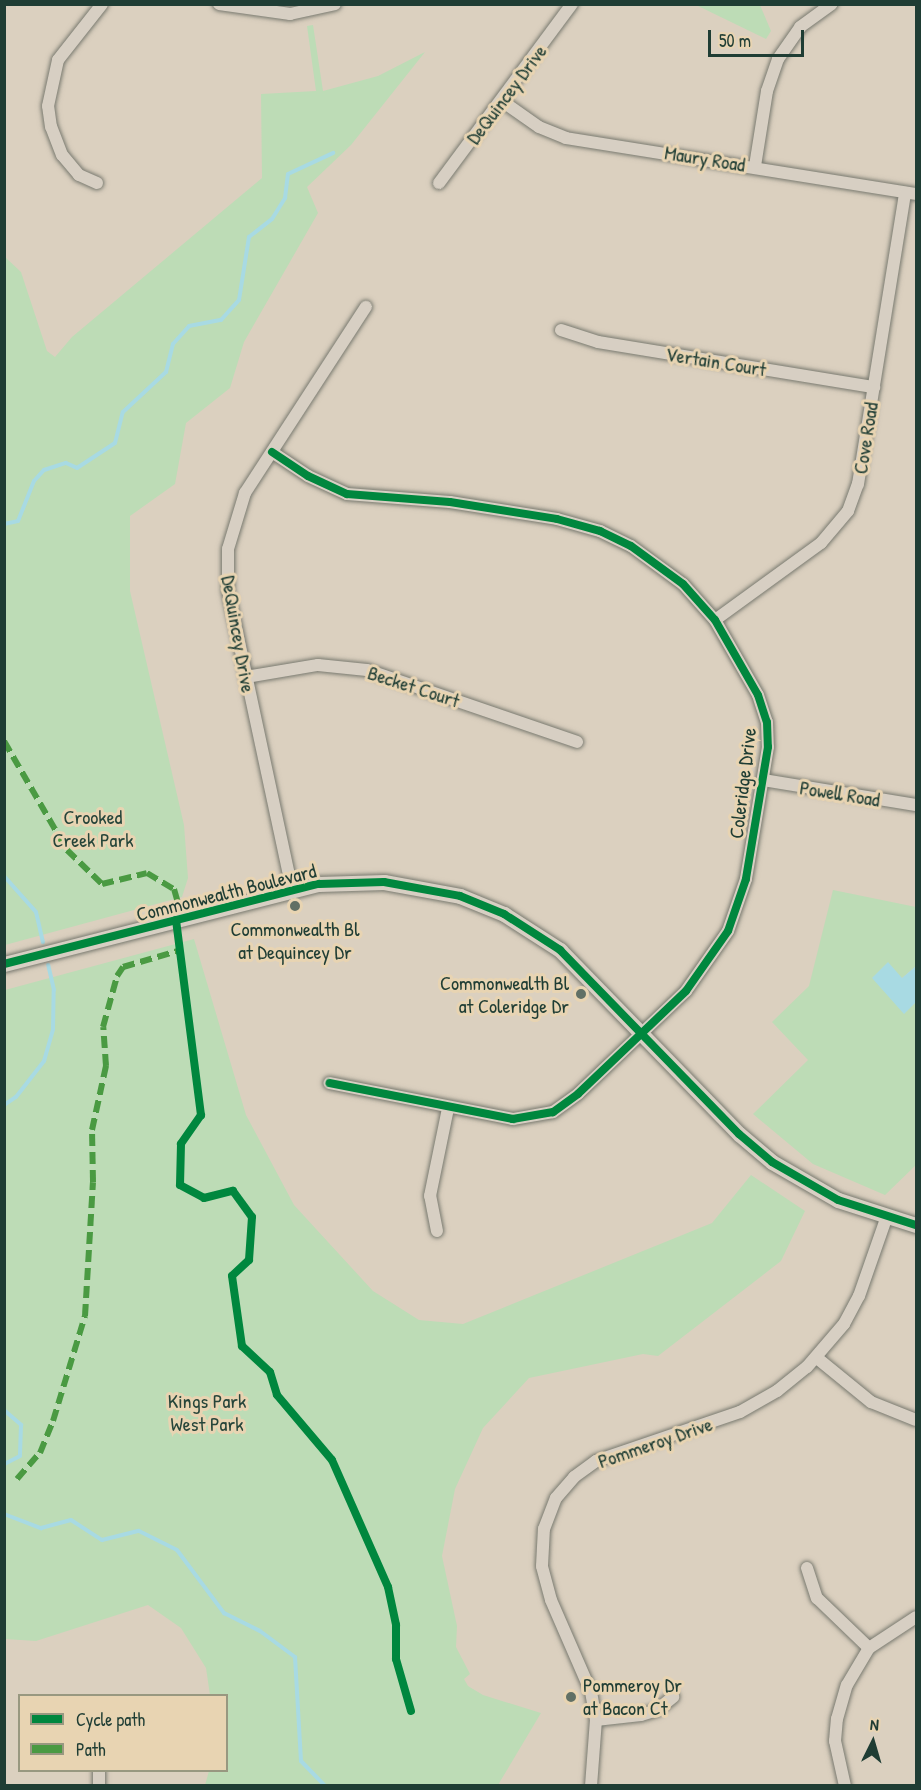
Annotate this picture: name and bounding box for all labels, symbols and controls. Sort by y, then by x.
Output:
scale bar [711,18,807,56]
text: 50 m [719,28,751,53]
street label: DeQuincey Drive [461,39,551,149]
street label: Maury Road [663,140,747,176]
street label: Vertain Court [664,341,768,381]
street label: Cove Road [847,400,883,476]
street label: DeQuincey Drive [217,574,261,694]
street label: Becket Court [365,660,463,712]
street label: Coleridge Drive [723,726,761,840]
street label: Powell Road [798,775,882,811]
park label: Crooked Creek Park [53,804,133,851]
street label: Commonwealth Boulevard [134,858,318,926]
marker: Commonwealth Bl at Dequincey Dr [288,899,302,913]
place label: Commonwealth Bl at Dequincey Dr [230,916,360,963]
place label: Commonwealth Bl at Coleridge Dr [440,970,569,1017]
marker: Commonwealth Bl at Coleridge Dr [574,987,588,1001]
park label: Kings Park West Park [168,1388,246,1435]
street label: Pommeroy Drive [595,1411,715,1473]
place label: Pommeroy Dr at Bacon Ct [583,1673,682,1720]
marker: Pommeroy Dr at Bacon Ct [564,1690,578,1704]
legend [18,1694,228,1772]
text: Cycle path [76,1707,145,1732]
north arrow [843,1712,903,1772]
text: N [869,1713,880,1735]
text: Path [76,1737,105,1762]

